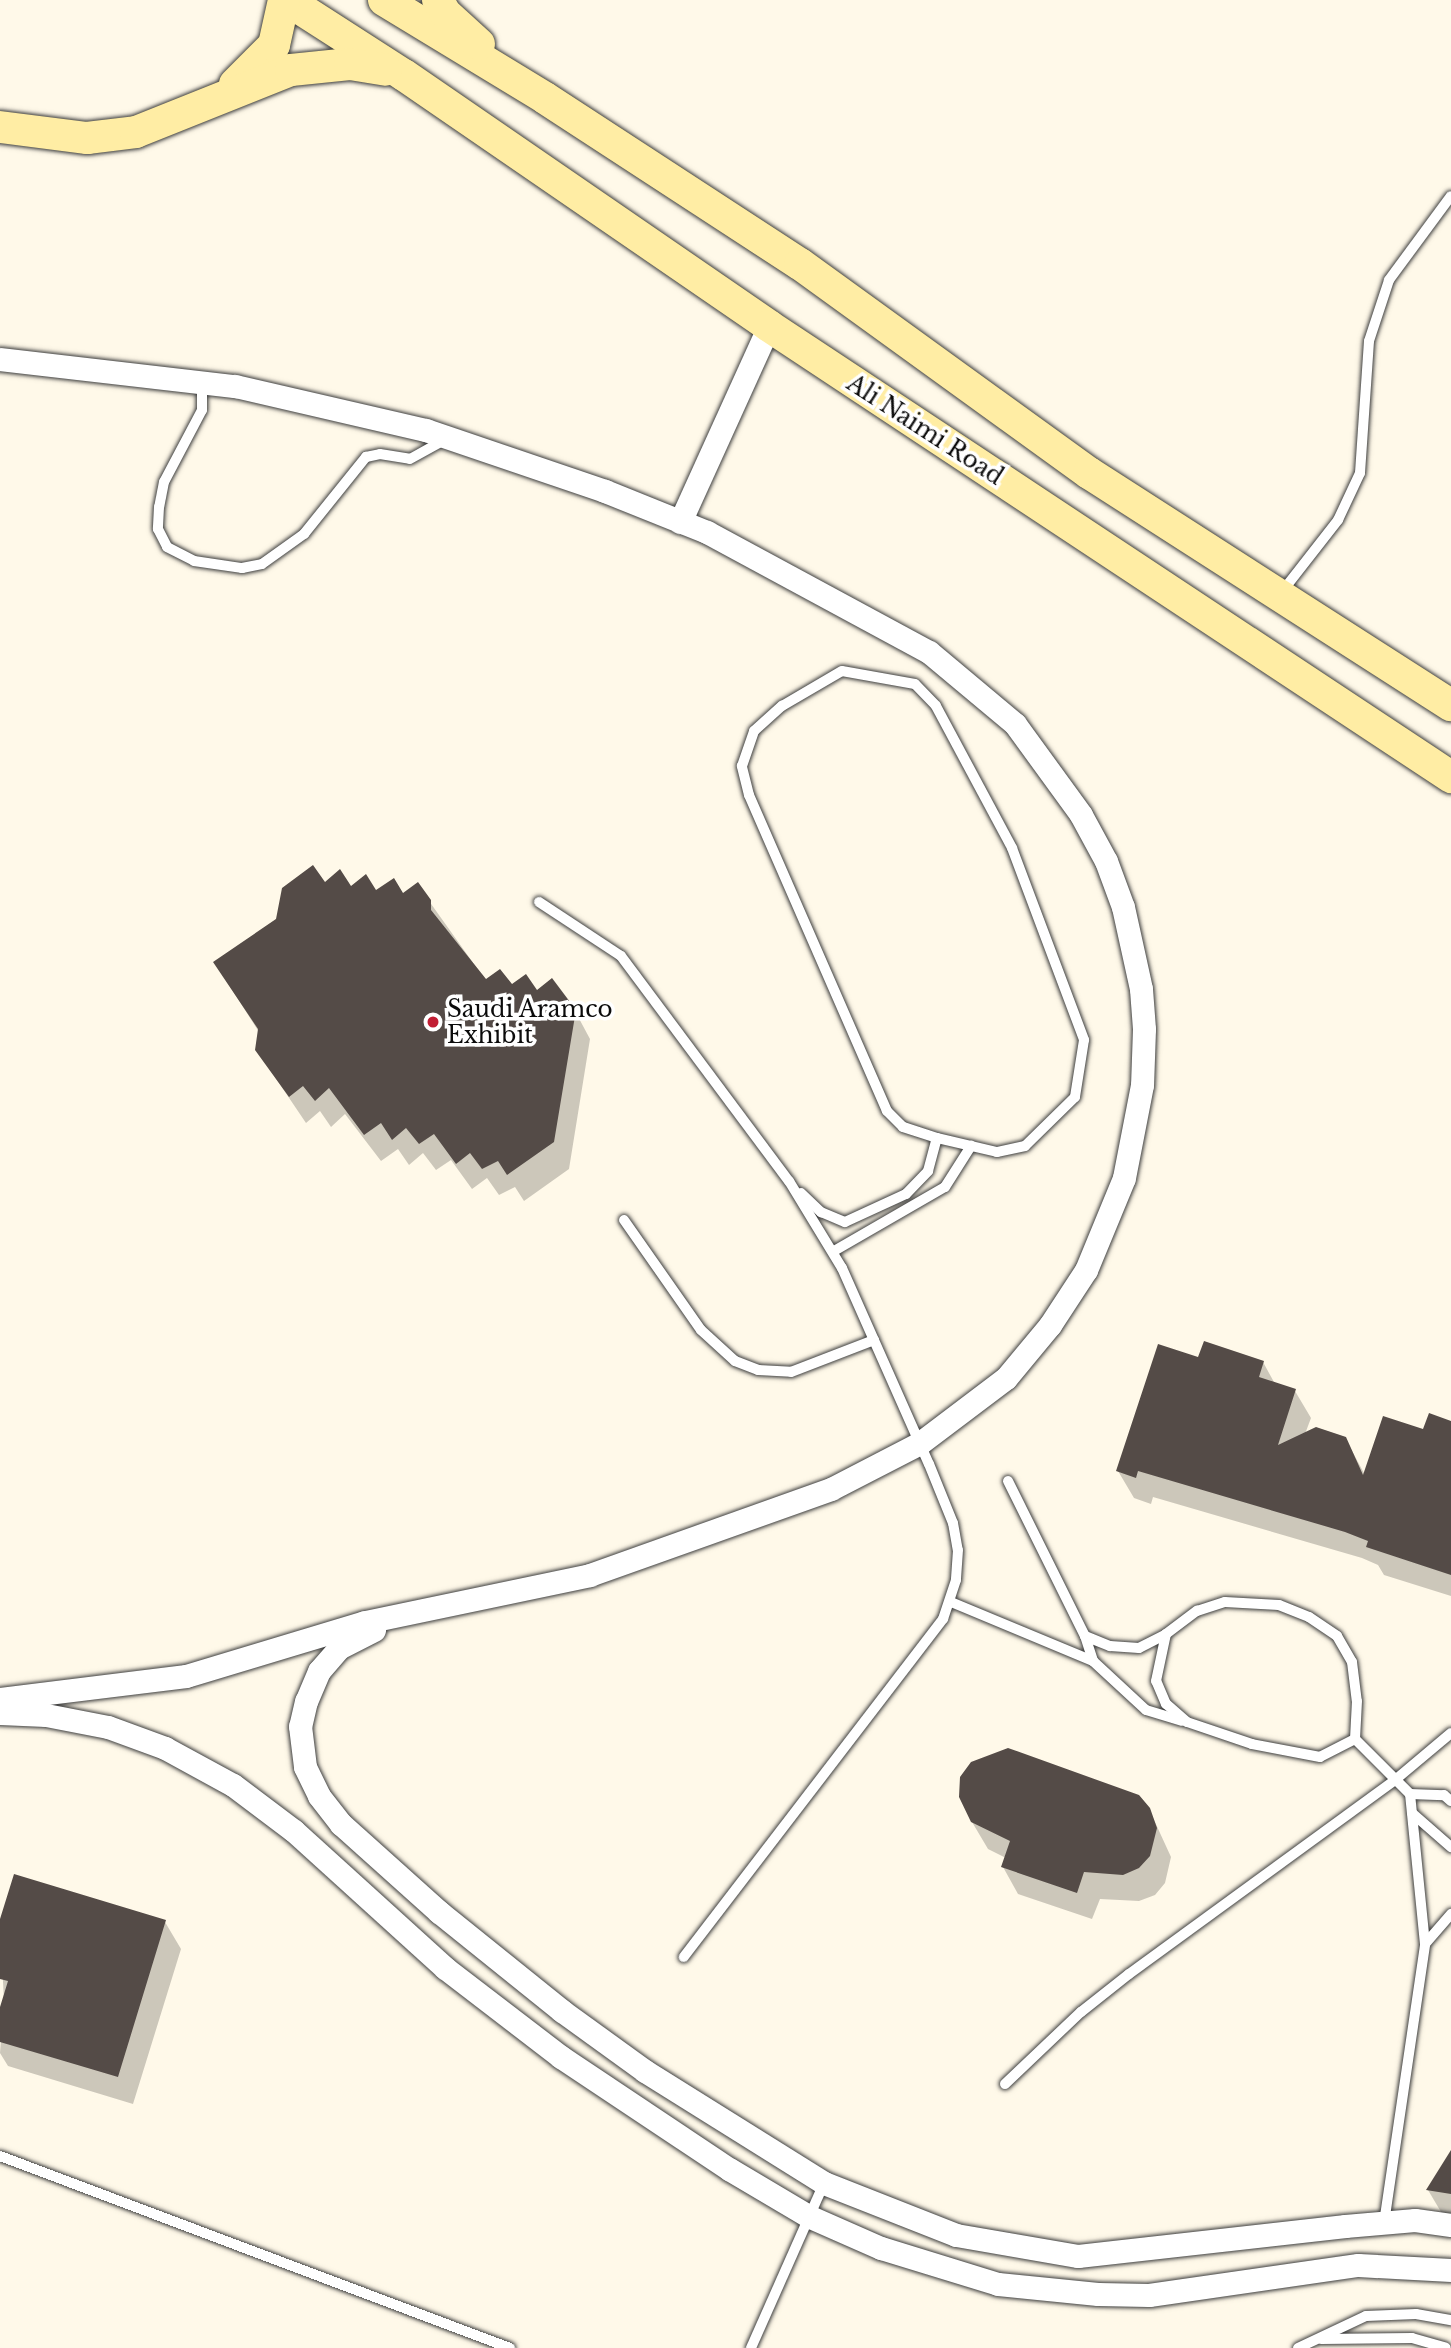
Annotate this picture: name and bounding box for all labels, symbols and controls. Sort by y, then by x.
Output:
street label: Ali Naimi Road [842,369,1008,491]
place label: Saudi Aramco Exhibit [447,995,613,1049]
marker: Saudi Aramco Exhibit [425,1014,441,1030]

